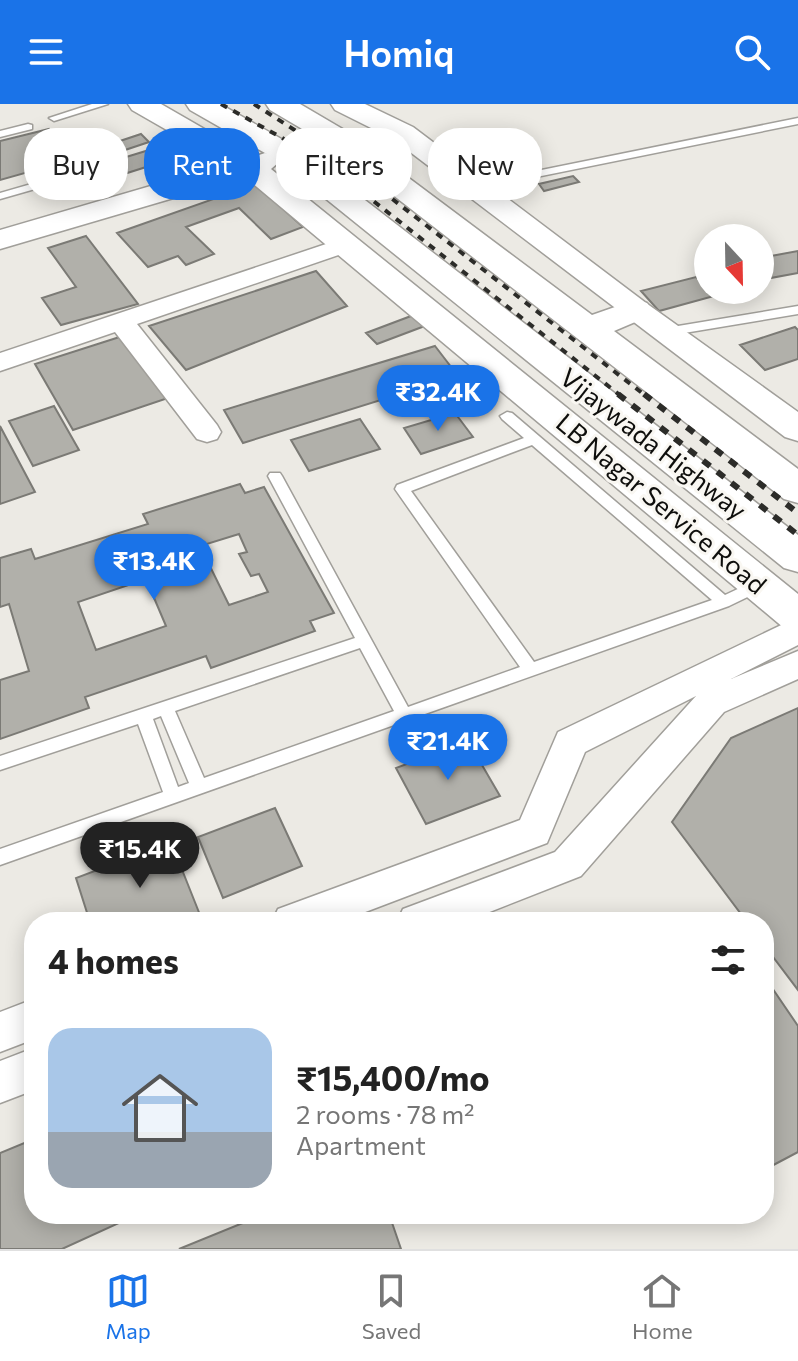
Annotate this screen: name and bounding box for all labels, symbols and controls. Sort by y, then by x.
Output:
icon: menu [24,30,68,74]
text: Homiq [344,30,454,74]
icon: search [730,30,774,74]
chip: Buy [24,128,128,200]
chip: Rent [144,128,260,200]
chip: Filters [276,128,412,200]
chip: New [428,128,542,200]
north arrow [694,224,774,304]
map controls [694,224,774,304]
street label: Vijaywada Highway [555,360,753,525]
pin: ₹32.4K [373,365,503,433]
text: ₹32.4K [395,375,481,406]
street label: LB Nagar Service Road [551,406,773,600]
pin: ₹13.4K [89,534,219,602]
text: ₹13.4K [112,544,196,575]
pin: ₹21.4K [383,714,513,782]
text: ₹21.4K [406,724,490,755]
pin: ₹15.4K [75,822,205,890]
text: ₹15.4K [98,832,182,863]
icon: filters [706,938,750,982]
text: 4 homes [48,939,179,981]
text: ₹15,400/mo [296,1056,490,1098]
icon: home [112,1060,208,1156]
text: 2 rooms · 78 m² [296,1098,475,1129]
text: Apartment [296,1129,426,1160]
tab: Map [105,1269,151,1344]
tab: Saved [362,1269,421,1344]
tab: Home [632,1269,693,1344]

